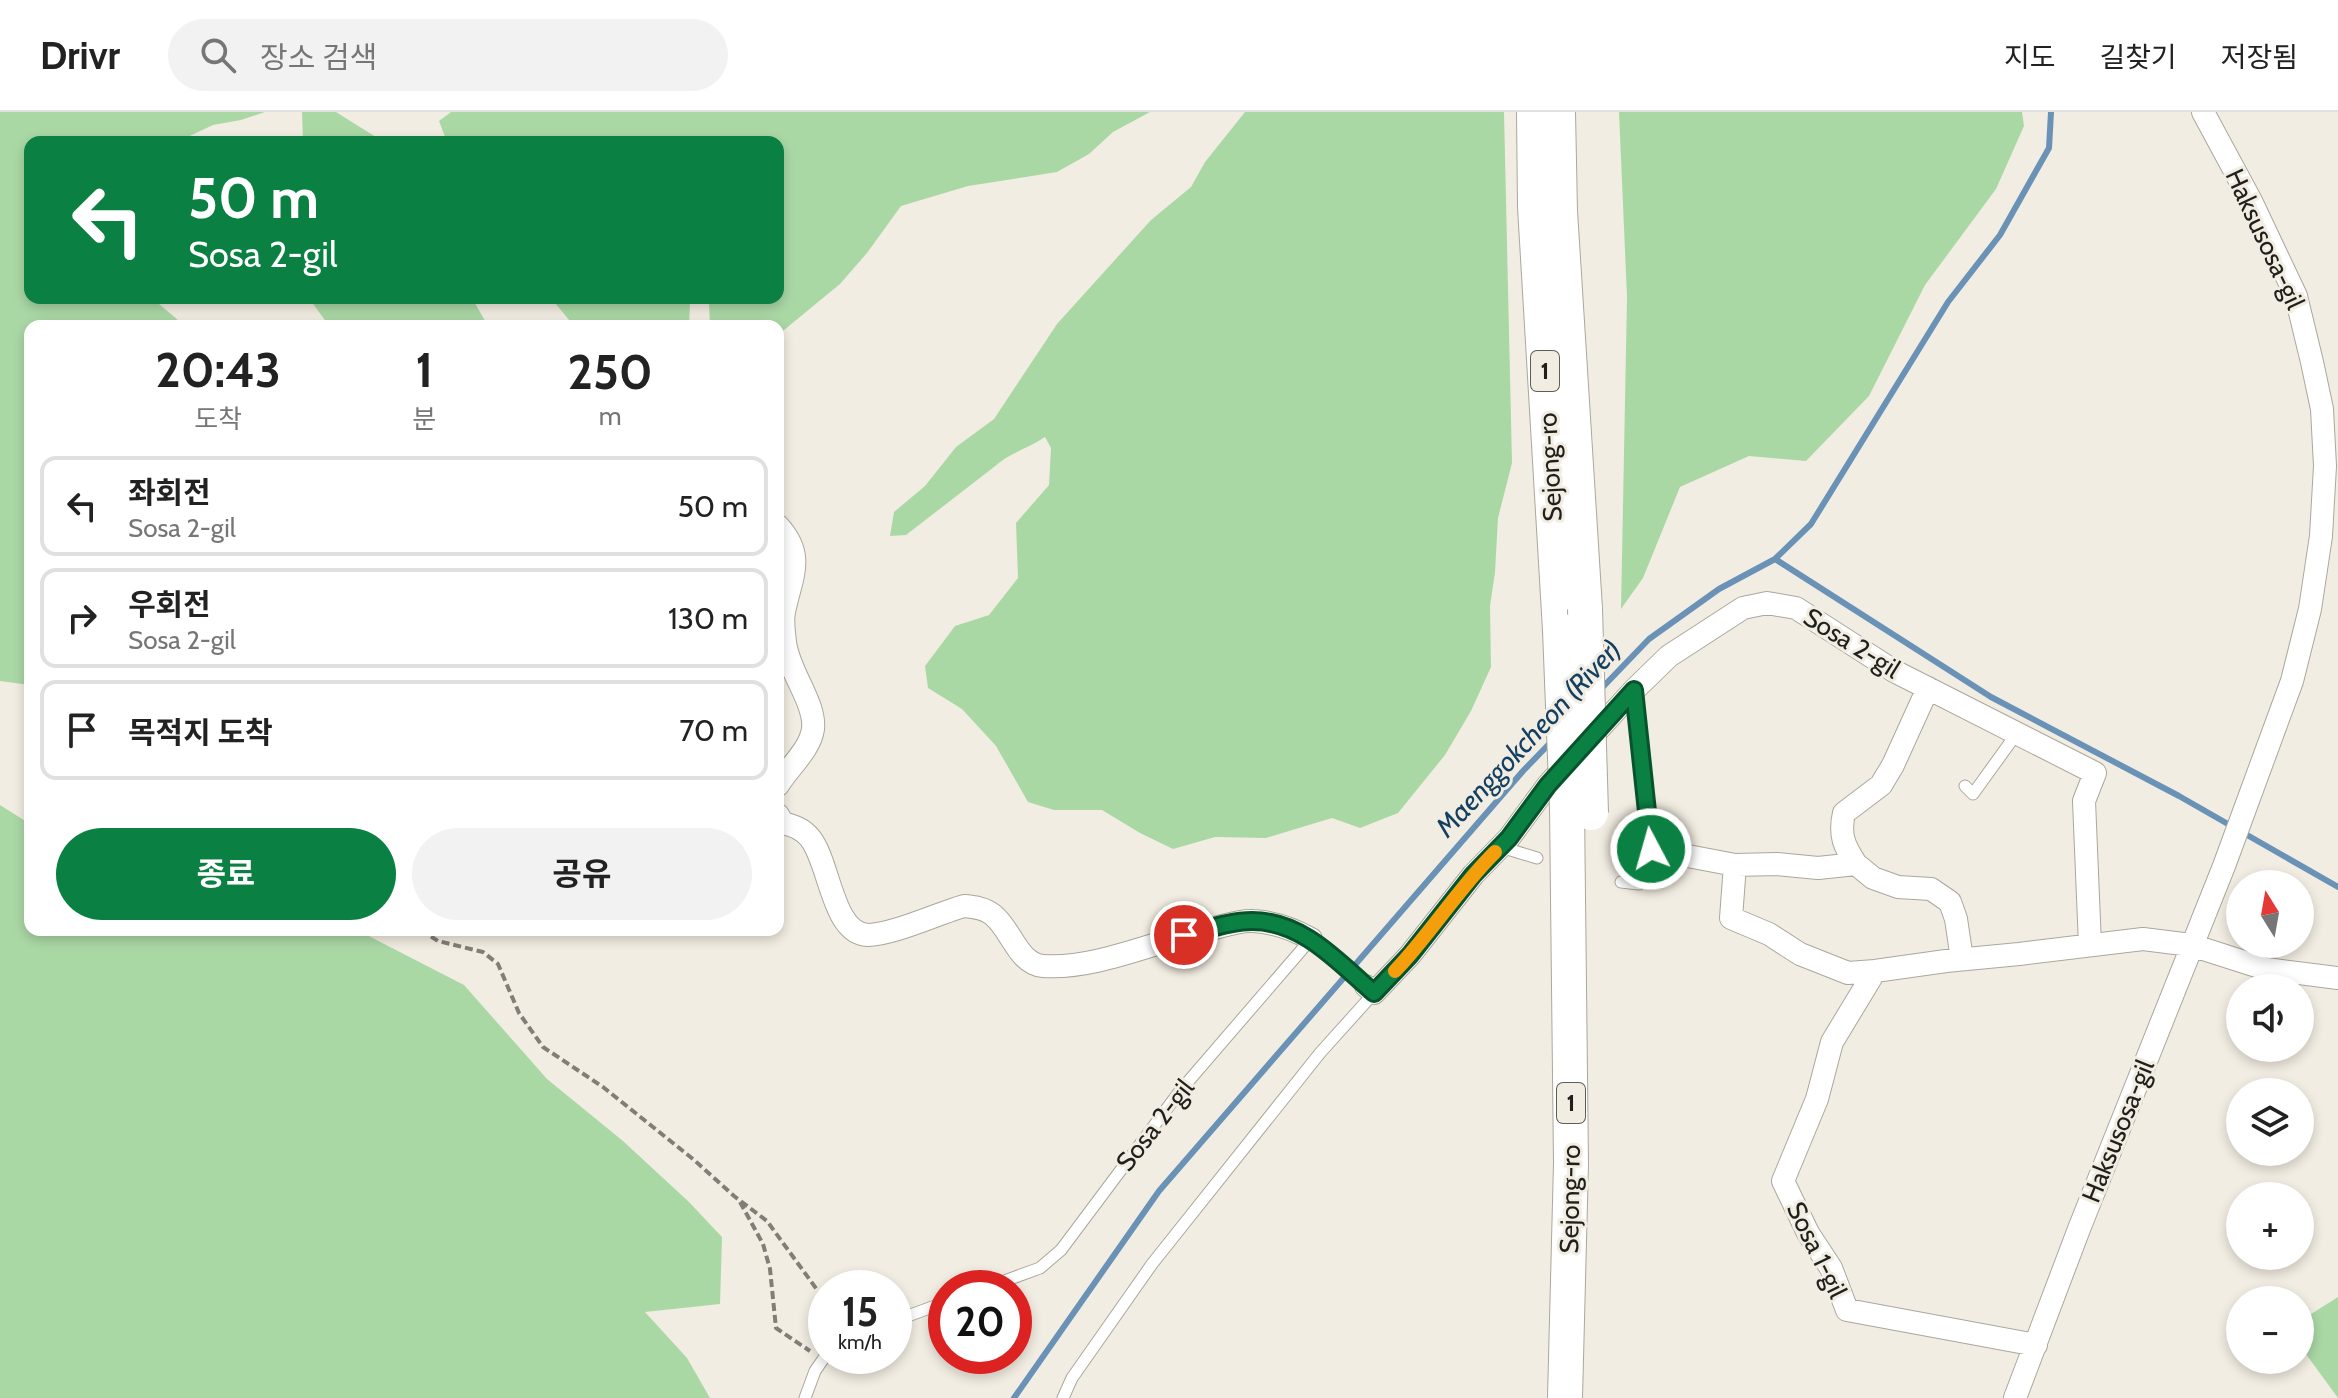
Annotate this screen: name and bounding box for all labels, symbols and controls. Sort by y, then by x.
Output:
search box [168,19,728,91]
text: Drivr [40,32,120,79]
icon: search [196,33,240,77]
text: 장소 검색 [260,39,377,76]
text: 지도 [2004,40,2055,74]
text: 길찾기 [2099,40,2177,74]
text: 저장됨 [2221,40,2298,74]
text: 50 m [188,164,319,232]
street label: Haksusosa-gil [2219,164,2311,314]
icon: left [56,168,160,272]
text: Sosa 2-gil [188,232,337,276]
text: 20:43 [155,341,281,399]
text: 1 [415,341,433,399]
text: 250 [568,343,653,401]
road number: 1 [1531,351,1559,391]
text: m [599,400,622,432]
text: 도착 [194,403,242,435]
text: 분 [412,403,436,435]
street label: Sejong-ro [1531,412,1569,522]
text: 좌회전 [128,474,211,511]
icon: left [60,484,104,528]
text: 50 m [678,488,748,525]
text: Sosa 2-gil [128,512,236,544]
text: 우회전 [128,586,211,623]
icon: right [60,596,104,640]
text: 130 m [668,600,748,637]
street label: Sosa 2-gil [1798,601,1906,685]
text: Sosa 2-gil [128,624,236,656]
water label: Maenggokcheon (River) [1427,633,1628,844]
icon: arrive [60,708,104,752]
text: 70 m [679,712,748,749]
text: 목적지 도착 [128,714,273,751]
position arrow [1609,807,1693,891]
button: 종료 [56,828,396,920]
button: 공유 [412,828,752,920]
north arrow [2226,870,2314,958]
map controls [2226,870,2314,1374]
pin [1150,901,1218,969]
icon: arrive [1162,913,1206,957]
button: sound [2226,974,2314,1062]
street label: Haksusosa-gil [2075,1055,2161,1207]
street label: Sosa 2-gil [1109,1073,1201,1177]
button: layers [2226,1078,2314,1166]
road number: 1 [1557,1083,1585,1123]
street label: Sejong-ro [1553,1144,1587,1254]
button: + [2226,1182,2314,1270]
street label: Sosa 1-gil [1780,1197,1854,1303]
speed limit sign: 20 [928,1270,1032,1374]
button: − [2226,1286,2314,1374]
text: 15 [842,1287,878,1336]
text: km/h [838,1330,882,1354]

